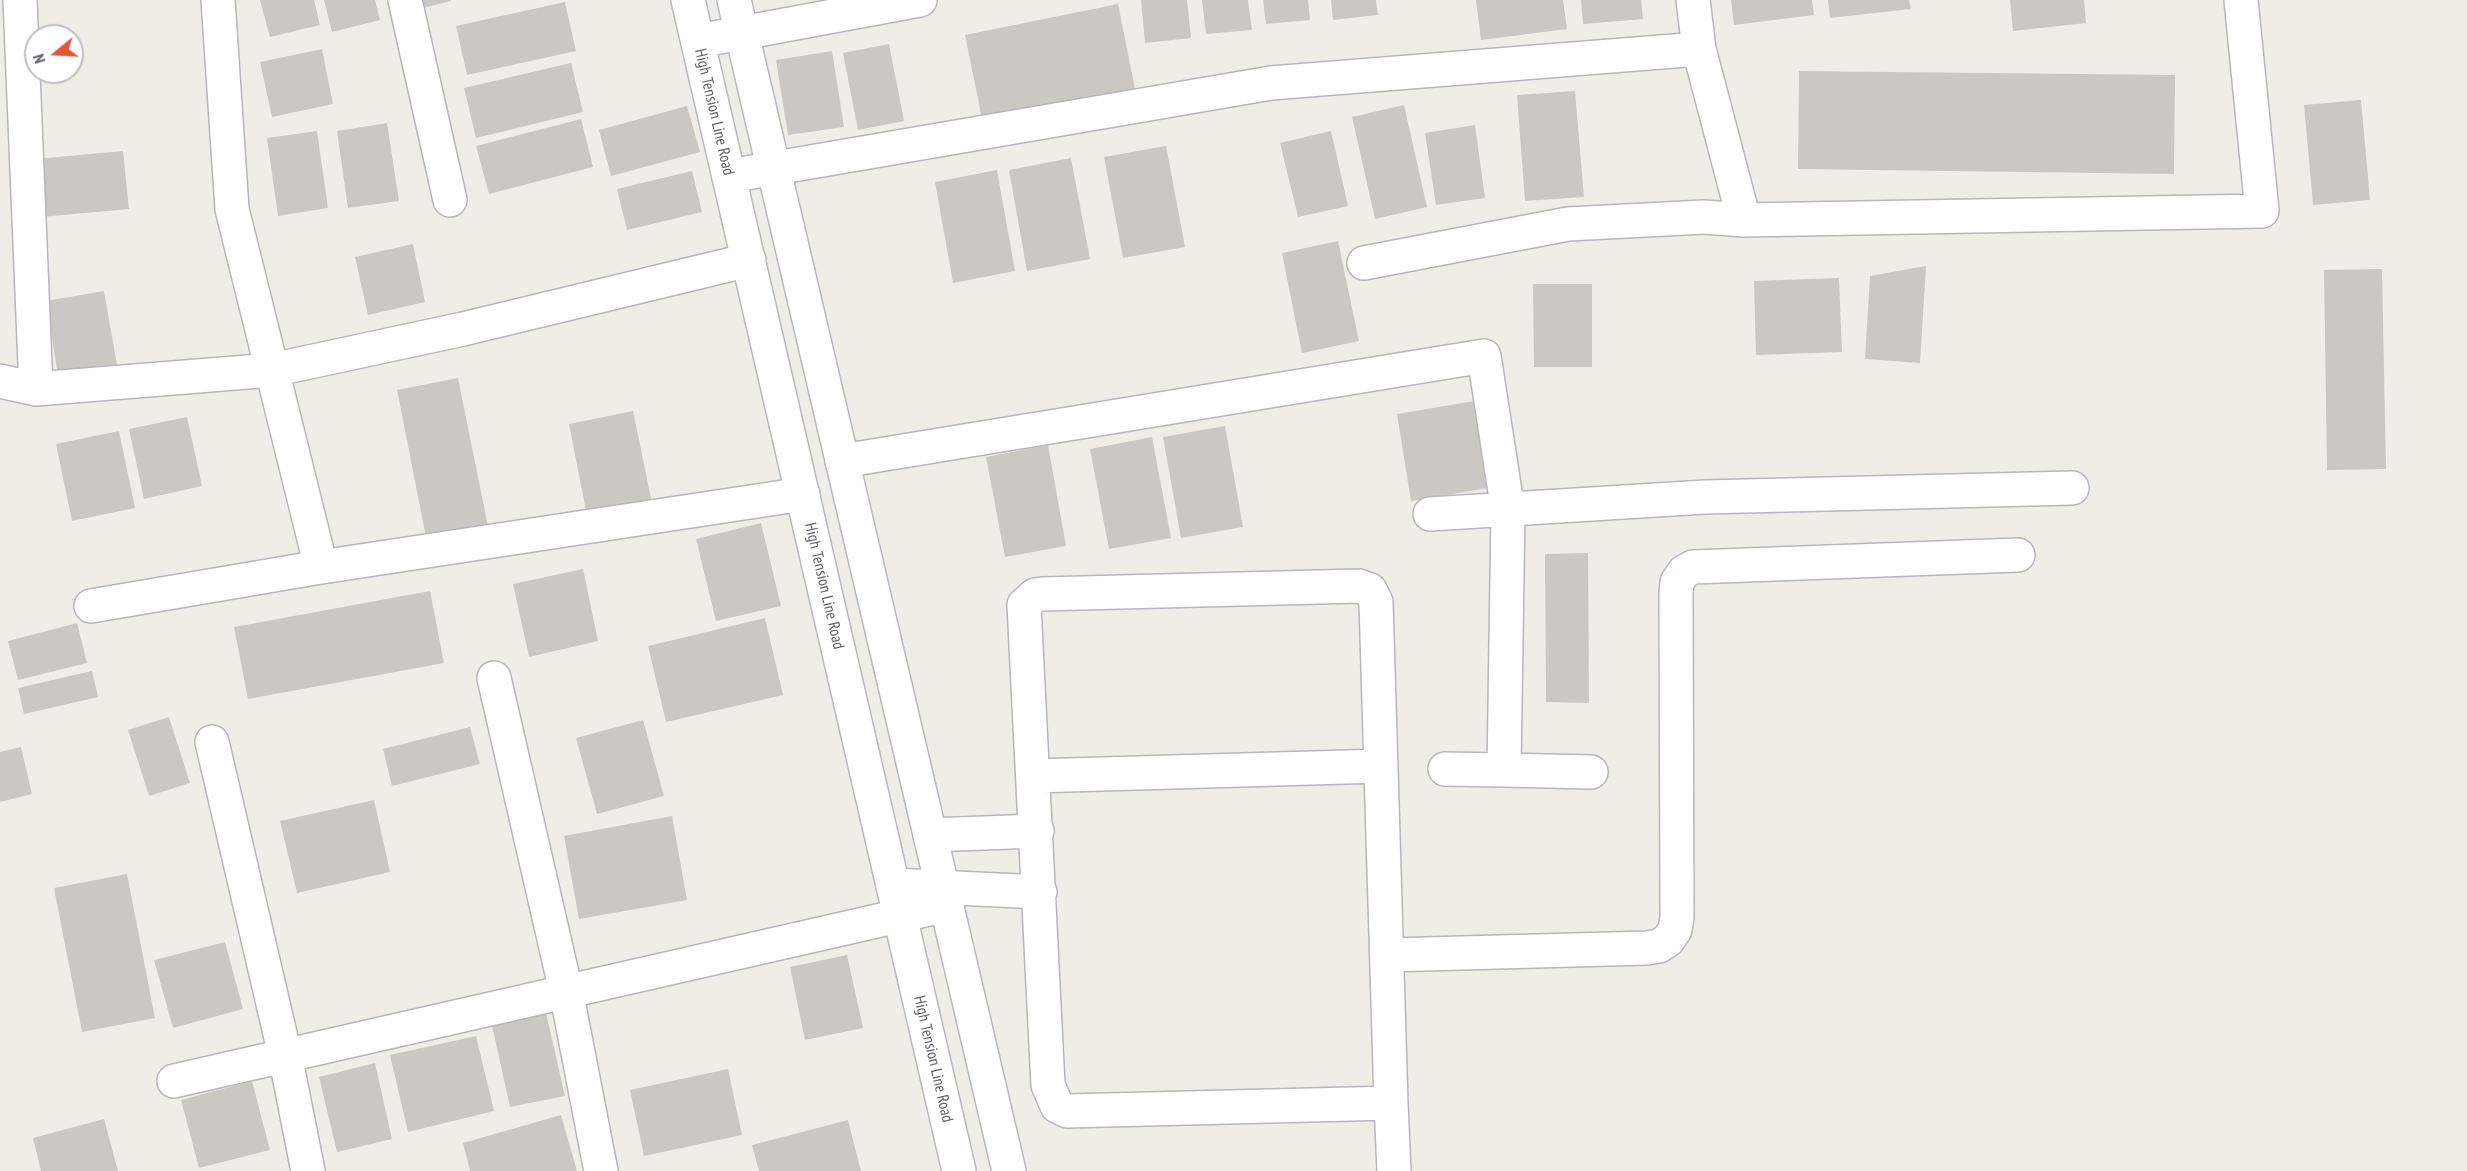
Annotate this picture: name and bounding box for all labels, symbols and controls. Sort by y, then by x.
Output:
north arrow [24,24,84,84]
street label: High Tension Line Road [690,47,738,177]
text: N [28,52,50,66]
street label: High Tension Line Road [800,521,848,651]
street label: High Tension Line Road [909,994,957,1124]

